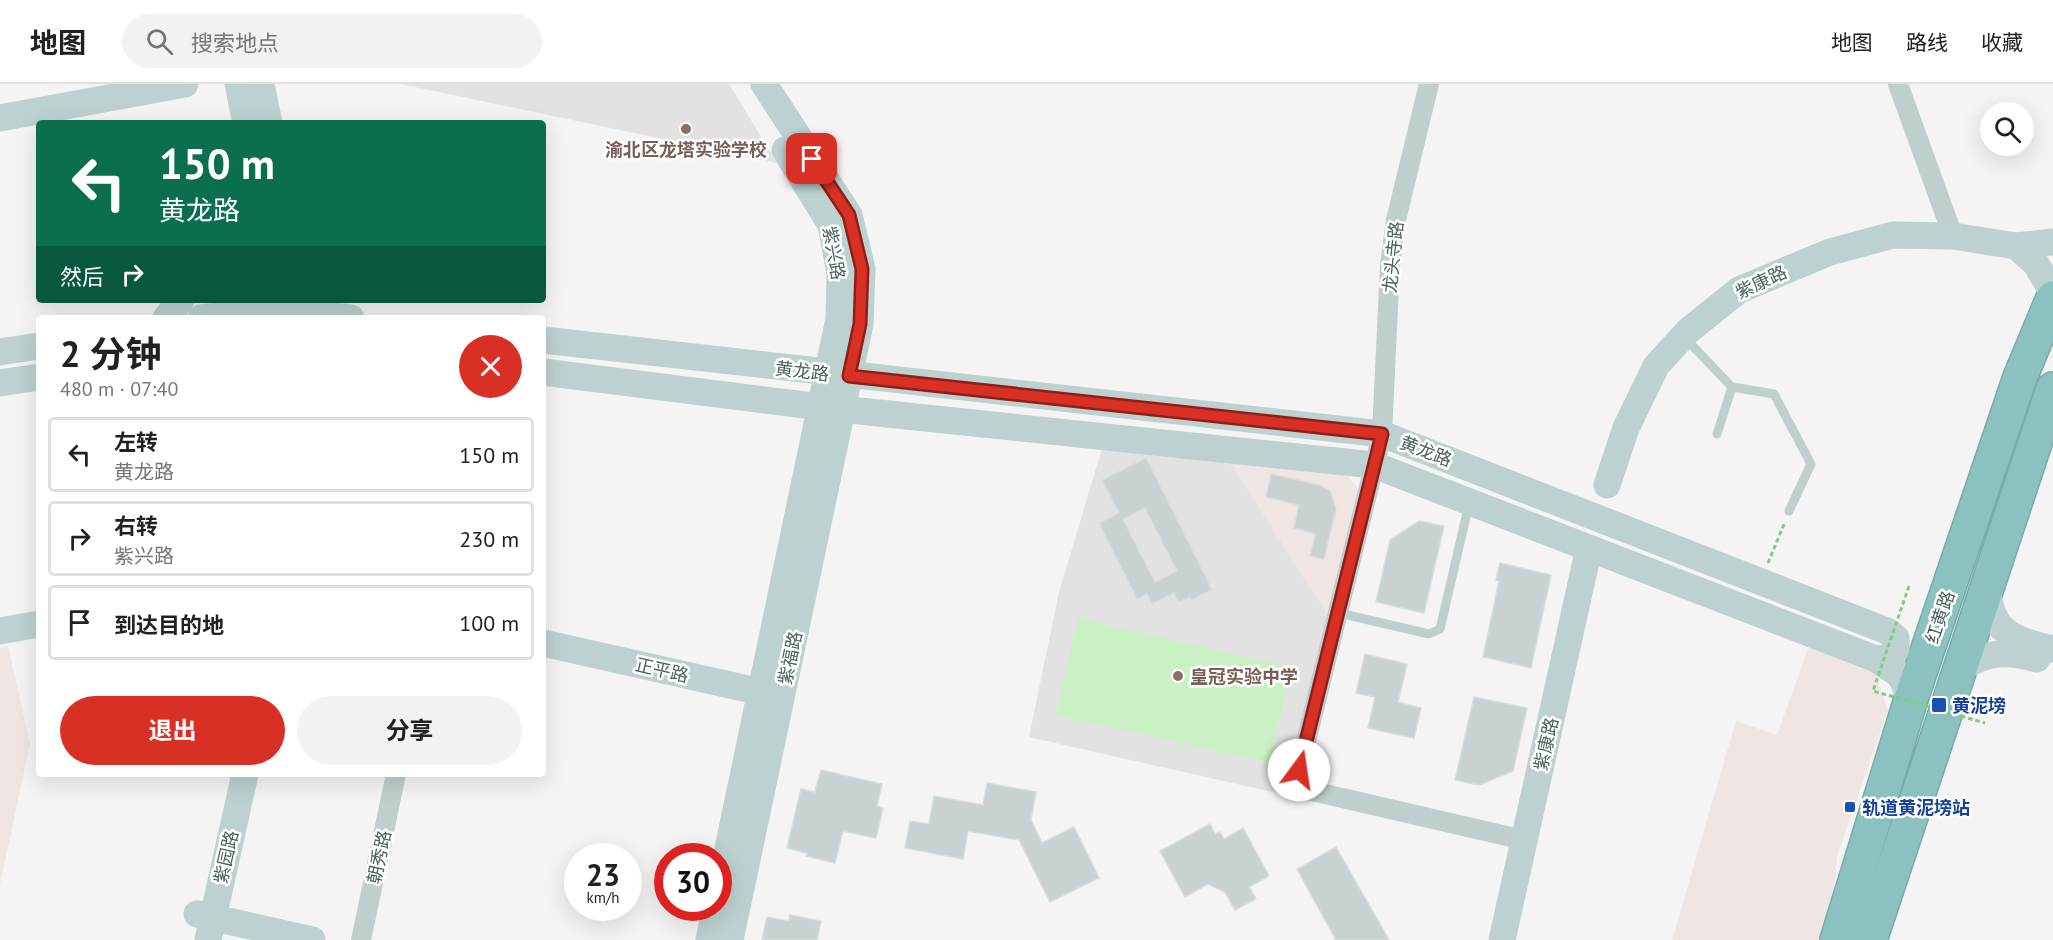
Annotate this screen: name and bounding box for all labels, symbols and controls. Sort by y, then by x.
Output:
search box [122,14,542,68]
text: 地图 [30,24,86,61]
icon: search [143,25,176,58]
text: 搜索地点 [191,29,279,57]
text: 地图 [1831,29,1873,56]
text: 路线 [1906,29,1948,56]
text: 收藏 [1981,29,2023,56]
map controls [1980,102,2034,156]
button: search [1980,102,2034,156]
marker: 渝北区龙塔实验学校 [679,122,693,136]
pin [786,133,837,184]
text: 150 m [159,136,275,191]
place label: 渝北区龙塔实验学校 [605,138,767,161]
icon: arrive [795,142,828,175]
icon: left [60,144,138,222]
text: 黄龙路 [159,193,240,227]
street label: 龙头寺路 [1378,220,1408,294]
street label: 紫兴路 [818,224,850,282]
icon: right [116,258,149,291]
street label: 紫康路 [1732,260,1790,304]
text: 然后 [60,263,104,291]
text: 2 分钟 [60,330,162,377]
button: close [459,335,522,398]
street label: 黄龙路 [774,356,830,386]
text: 480 m · 07:40 [60,376,178,402]
text: 左转 [114,428,158,456]
street label: 黄龙路 [1397,431,1455,471]
icon: left [63,438,96,471]
text: 150 m [459,441,519,469]
text: 黄龙路 [114,459,174,485]
text: 右转 [114,512,158,540]
icon: right [63,522,96,555]
text: 230 m [459,525,519,553]
text: 紫兴路 [114,543,174,569]
street label: 红黄路 [1920,588,1960,646]
icon: arrive [63,606,96,639]
text: 100 m [459,609,519,637]
text: 到达目的地 [114,611,224,639]
street label: 紫福路 [773,629,807,687]
street label: 正平路 [633,653,691,687]
place label: 皇冠实验中学 [1190,665,1298,688]
marker: 皇冠实验中学 [1171,669,1185,683]
place label: 黄泥塝 [1952,694,2006,717]
button: 退出 [60,696,285,765]
button: 分享 [297,696,522,765]
marker: 黄泥塝 [1930,696,1948,714]
street label: 紫康路 [1529,715,1563,773]
position arrow [1267,738,1331,802]
place label: 轨道黄泥塝站 [1862,796,1970,819]
marker: 轨道黄泥塝站 [1843,800,1857,814]
street label: 紫园路 [209,828,243,886]
street label: 朝秀路 [362,828,396,886]
speed limit sign: 30 [654,843,732,921]
text: 23 [586,855,620,894]
text: km/h [587,888,619,907]

